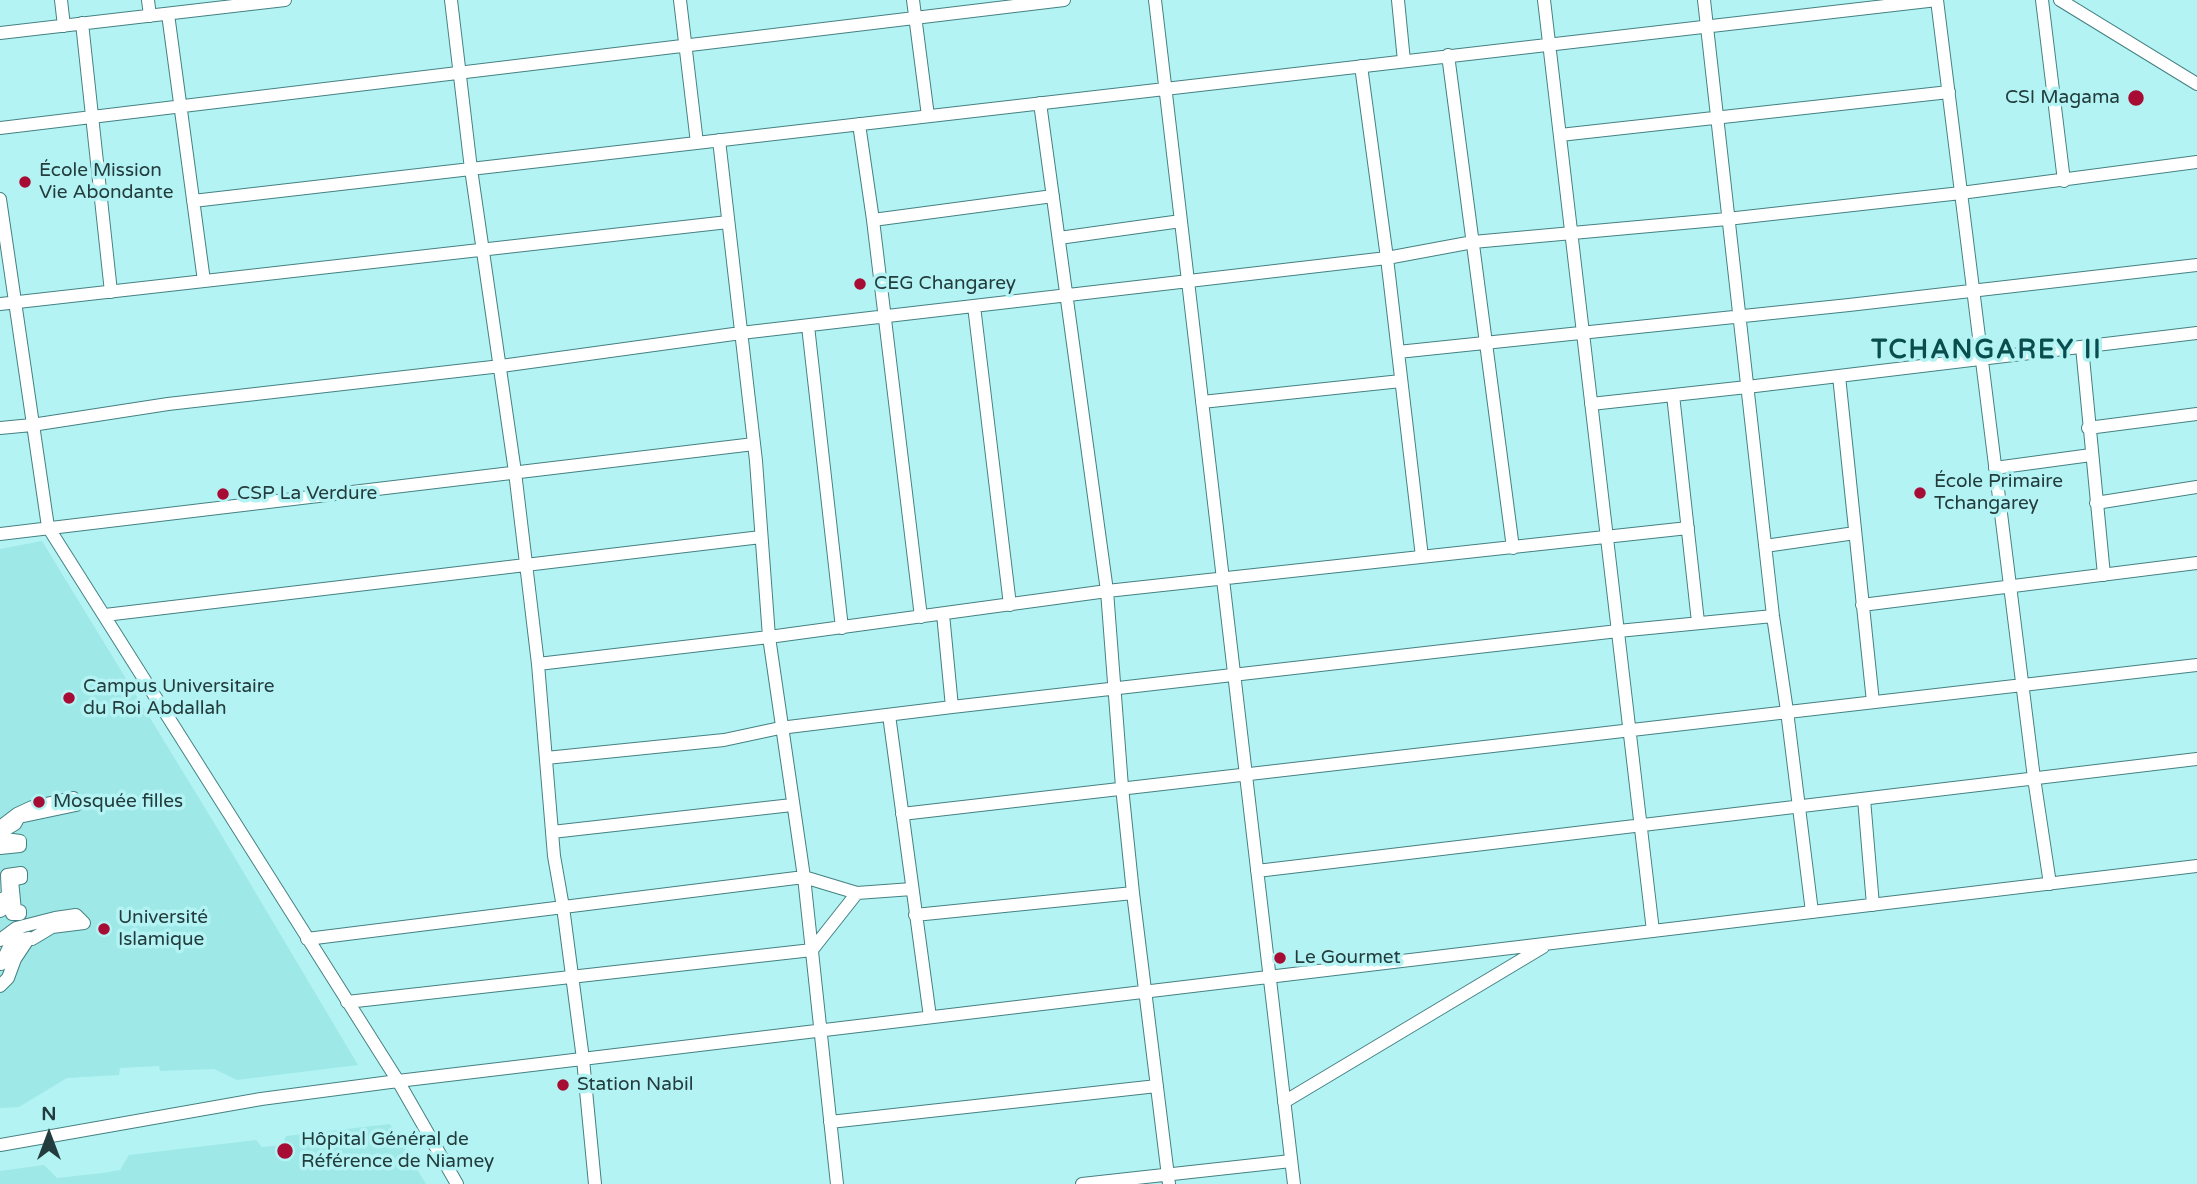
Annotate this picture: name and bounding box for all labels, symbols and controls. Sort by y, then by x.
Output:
place label: CSI Magama [2005,87,2120,109]
marker: CSI Magama [2126,88,2146,108]
place label: École Mission Vie Abondante [39,160,173,204]
marker: École Mission Vie Abondante [17,174,33,190]
place label: CEG Changarey [874,273,1016,295]
marker: CEG Changarey [852,276,868,292]
district label: TCHANGAREY II [1873,335,2101,367]
place label: École Primaire Tchangarey [1934,471,2063,515]
place label: CSP La Verdure [237,483,377,505]
marker: École Primaire Tchangarey [1912,485,1928,501]
marker: CSP La Verdure [215,486,231,502]
place label: Campus Universitaire du Roi Abdallah [83,676,275,720]
marker: Campus Universitaire du Roi Abdallah [61,690,77,706]
place label: Mosquée filles [53,791,183,813]
marker: Mosquée filles [31,794,47,810]
place label: Université Islamique [118,907,208,951]
marker: Université Islamique [96,921,112,937]
place label: Le Gourmet [1294,947,1401,969]
marker: Le Gourmet [1272,950,1288,966]
place label: Station Nabil [577,1074,693,1096]
marker: Station Nabil [555,1077,571,1093]
north arrow [14,1100,84,1170]
text: N [41,1103,57,1125]
place label: Hôpital Général de Référence de Niamey [301,1129,494,1173]
marker: Hôpital Général de Référence de Niamey [275,1141,295,1161]

